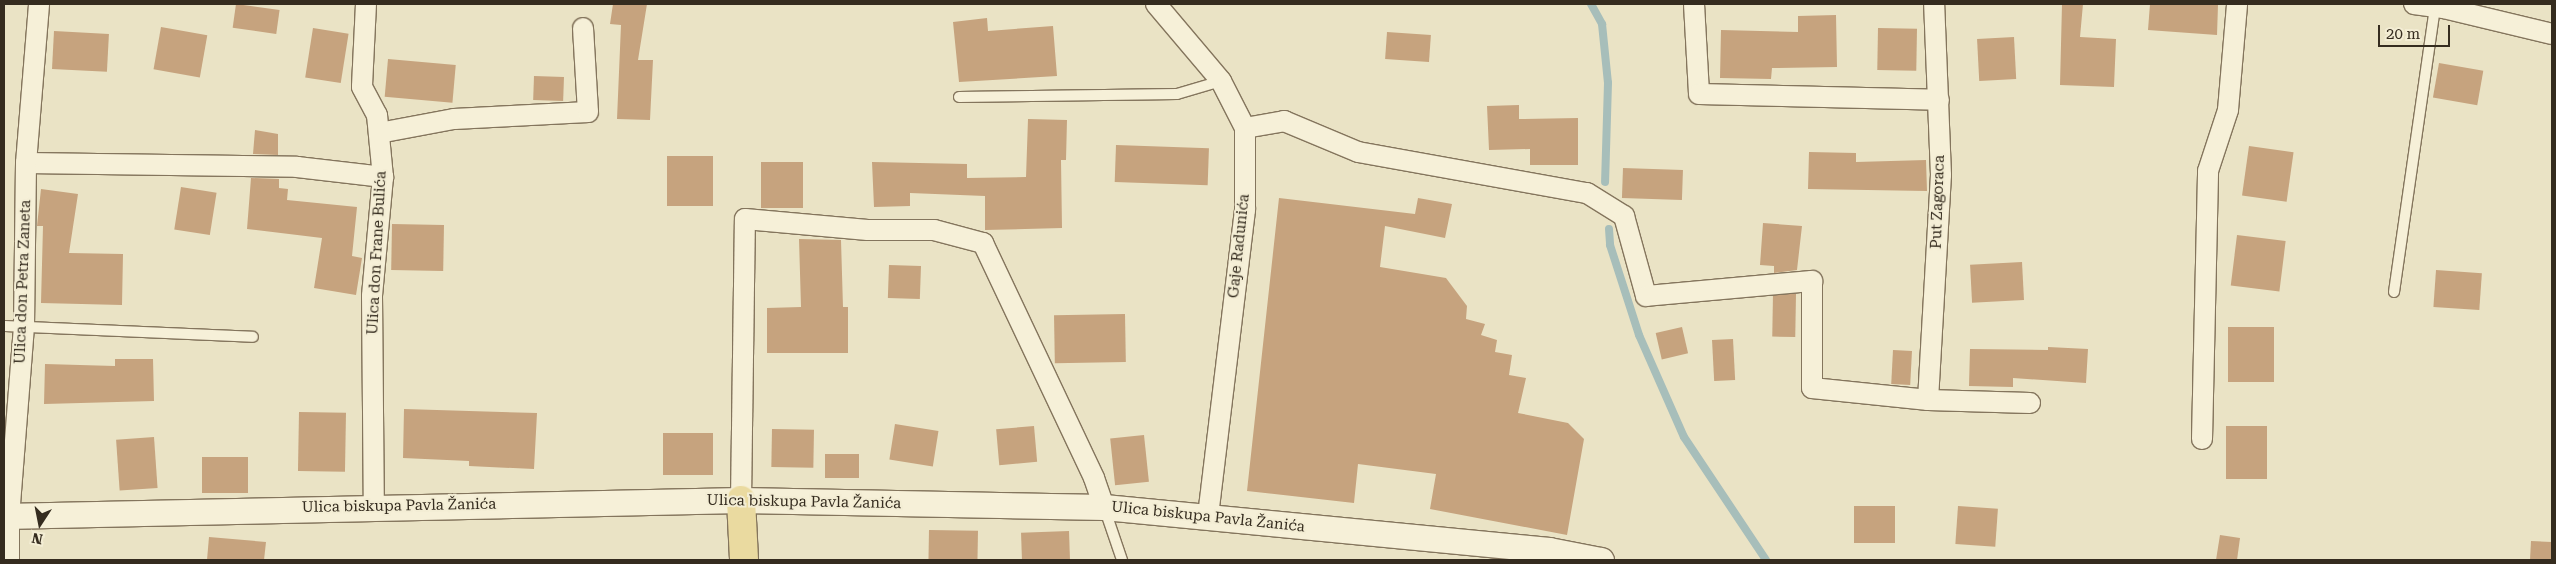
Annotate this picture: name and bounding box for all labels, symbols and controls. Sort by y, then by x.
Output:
scale bar [2381,15,2454,47]
text: 20 m [2386,25,2420,43]
street label: Put Zagoraca [1927,155,1949,249]
street label: Ulica don Frane Bulića [364,171,390,335]
street label: Gaje Radunića [1225,193,1253,299]
street label: Ulica don Petra Zaneta [11,200,35,364]
street label: Ulica biskupa Pavla Žanića [707,491,901,513]
street label: Ulica biskupa Pavla Žanića [302,495,496,517]
street label: Ulica biskupa Pavla Žanića [1110,498,1306,536]
north arrow [15,499,65,549]
text: N [30,530,44,548]

